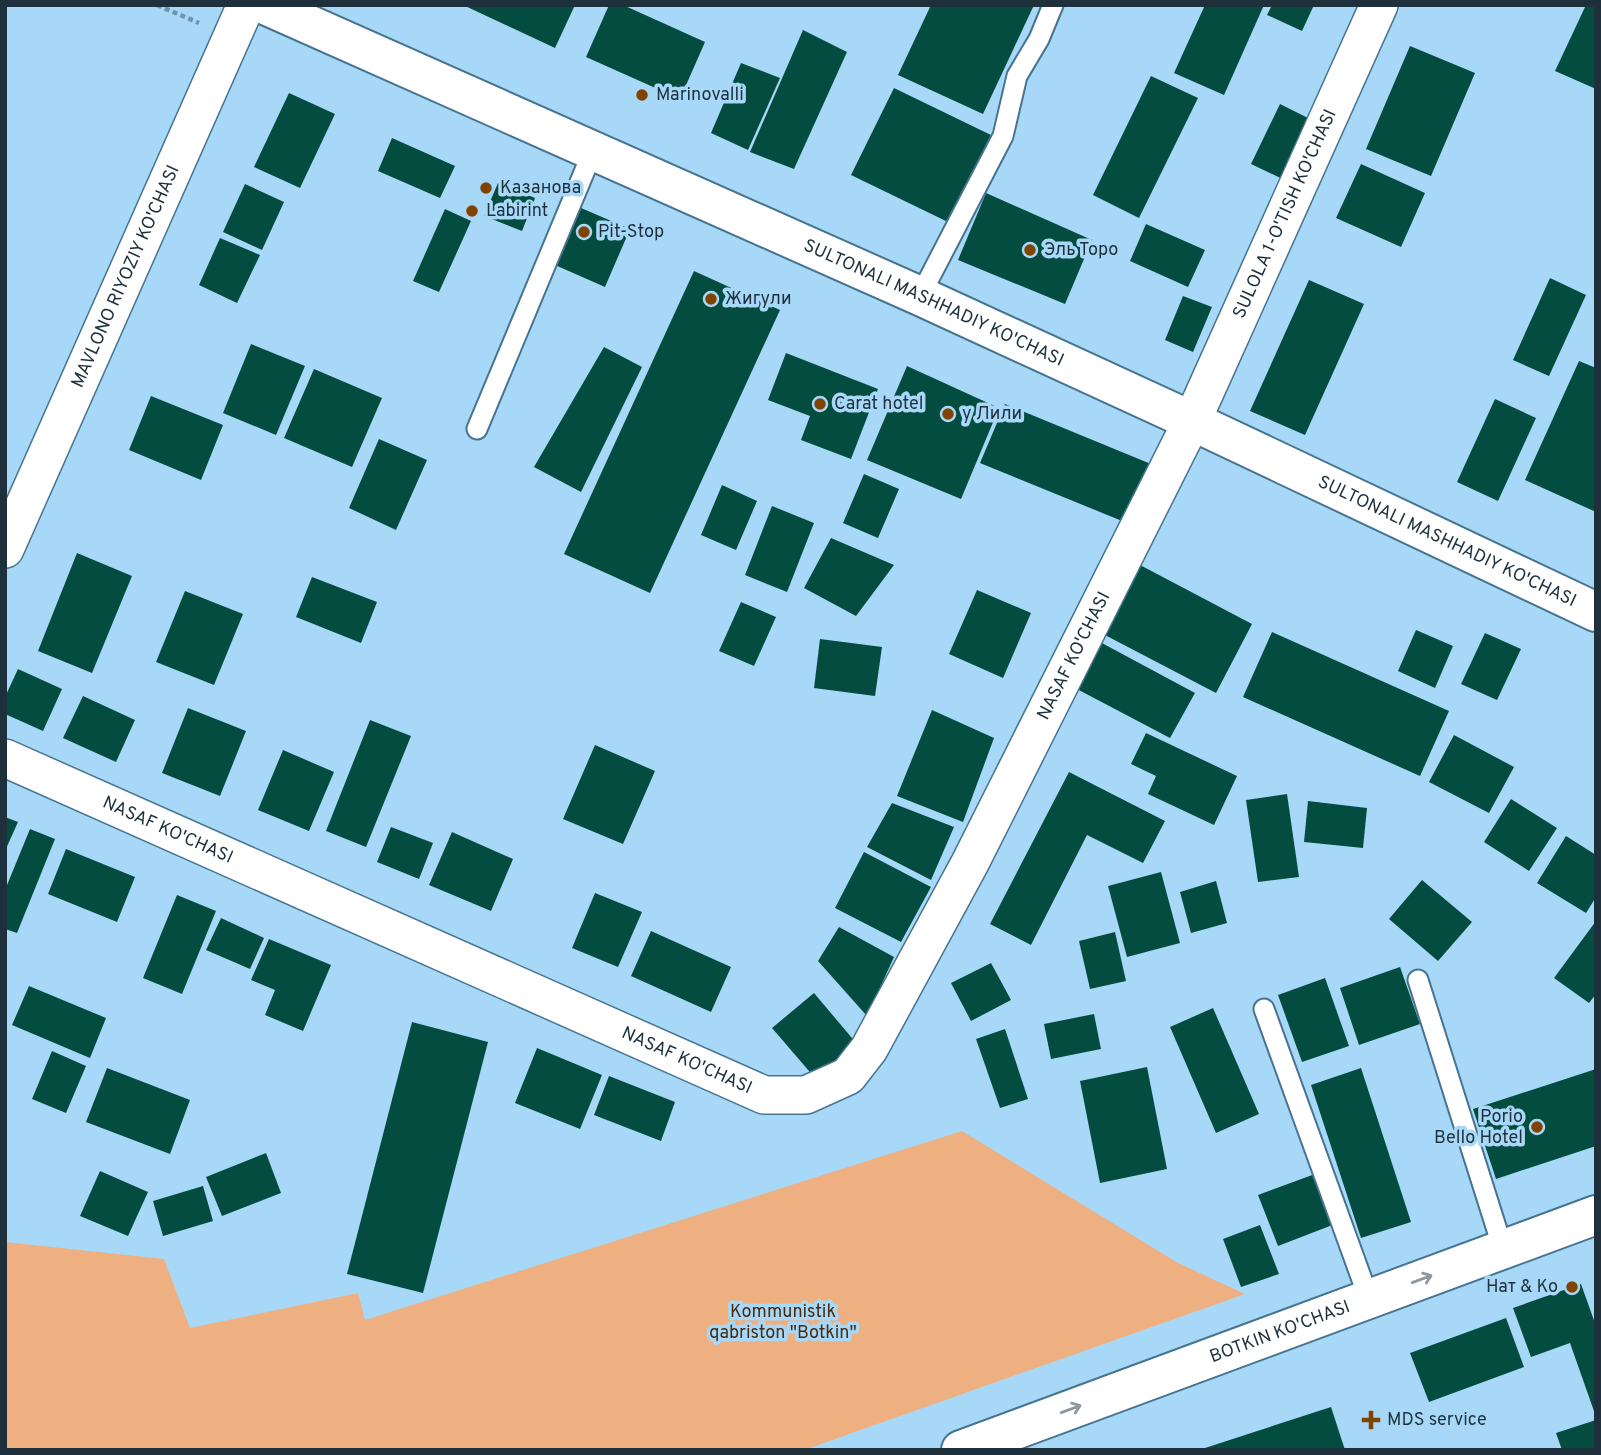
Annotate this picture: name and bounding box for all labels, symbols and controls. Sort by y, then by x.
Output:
place label: Marinovalli [656,84,744,107]
marker: Marinovalli [634,87,650,103]
street label: SULOLA 1-O'TISH KO'CHASI [1228,106,1342,322]
street label: MAVLONO RIYOZIY KO'CHASI [66,162,185,391]
place label: Казанова [500,177,581,200]
marker: Казанова [478,180,494,196]
place label: Labirint [486,200,548,223]
marker: Labirint [464,203,480,219]
place label: Pit-Stop [598,221,664,244]
marker: Pit-Stop [576,224,592,240]
street label: SULTONALI MASHHADIY KO'CHASI [800,234,1067,372]
place label: Эль Торо [1044,239,1118,262]
marker: Эль Торо [1022,242,1038,258]
place label: Жигули [725,288,792,311]
marker: Жигули [703,291,719,307]
place label: Carat hotel [834,393,924,416]
marker: Carat hotel [812,396,828,412]
place label: у Лили [962,403,1022,426]
marker: у Лили [940,406,956,422]
street label: SULTONALI MASHHADIY KO'CHASI [1314,471,1580,612]
street label: NASAF KO'CHASI [1032,588,1116,724]
street label: NASAF KO'CHASI [99,791,237,869]
street label: NASAF KO'CHASI [618,1022,756,1100]
place label: Porio Bello Hotel [1434,1106,1523,1150]
marker: Porio Bello Hotel [1529,1119,1545,1135]
one-way arrow [1411,1271,1433,1284]
place label: Нат & Ко [1486,1276,1558,1299]
marker: Нат & Ко [1564,1279,1580,1295]
street label: BOTKIN KO'CHASI [1206,1296,1353,1368]
park label: Kommunistik qabriston "Botkin" [709,1301,857,1345]
one-way arrow [1060,1402,1082,1415]
place label: MDS service [1387,1409,1487,1432]
marker: MDS service [1361,1410,1381,1430]

